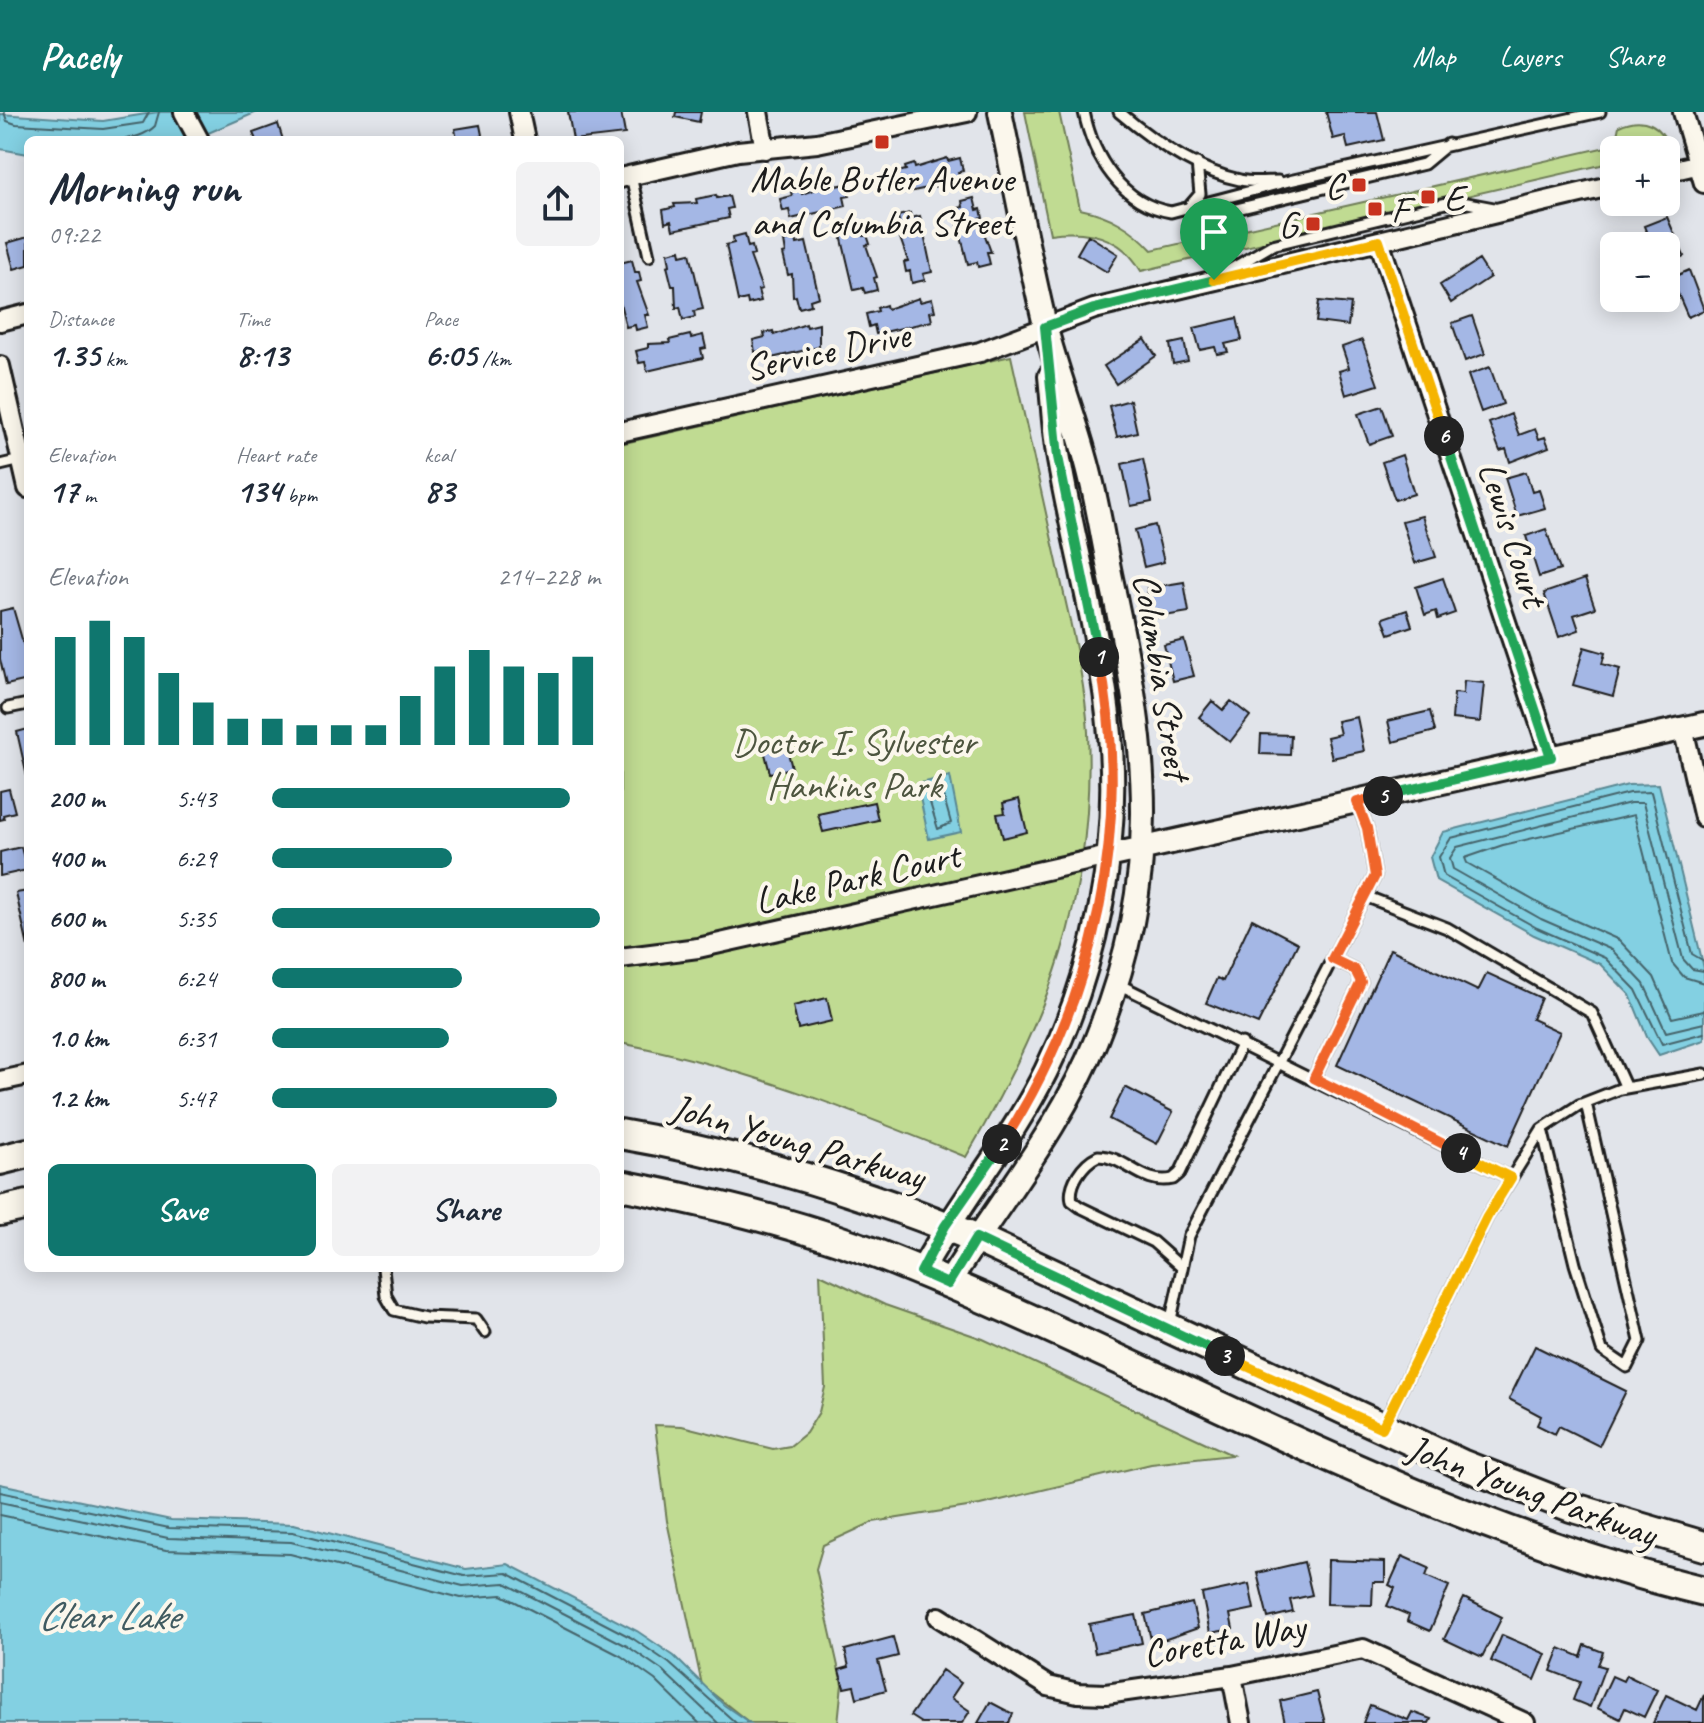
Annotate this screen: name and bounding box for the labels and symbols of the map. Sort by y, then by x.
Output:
marker: Mable Butler Avenue and Columbia Street [873,133,891,151]
place label: Mable Butler Avenue and Columbia Street [750,155,1017,246]
place label: C [1325,162,1347,209]
place label: E [1444,174,1469,221]
marker: C [1350,176,1368,194]
place label: F [1391,186,1416,233]
marker: E [1419,188,1437,206]
pin [1180,198,1248,280]
marker: F [1366,200,1384,218]
place label: G [1278,201,1301,248]
marker: G [1304,215,1322,233]
street label: Service Drive [740,310,916,391]
pin: 6 [1424,416,1464,456]
street label: Lewis Court [1468,456,1560,616]
street label: Columbia Street [1123,570,1202,787]
pin: 1 [1079,637,1119,677]
park label: Doctor I. Sylvester Hankins Park [732,718,979,809]
pin: 5 [1363,776,1403,816]
street label: Lake Park Court [750,831,967,924]
street label: John Young Parkway [664,1083,933,1201]
pin: 2 [982,1124,1022,1164]
pin: 4 [1441,1133,1481,1173]
pin: 3 [1205,1336,1245,1376]
street label: John Young Parkway [1399,1424,1666,1559]
water label: Clear Lake [38,1591,184,1641]
street label: Coretta Way [1139,1602,1312,1677]

